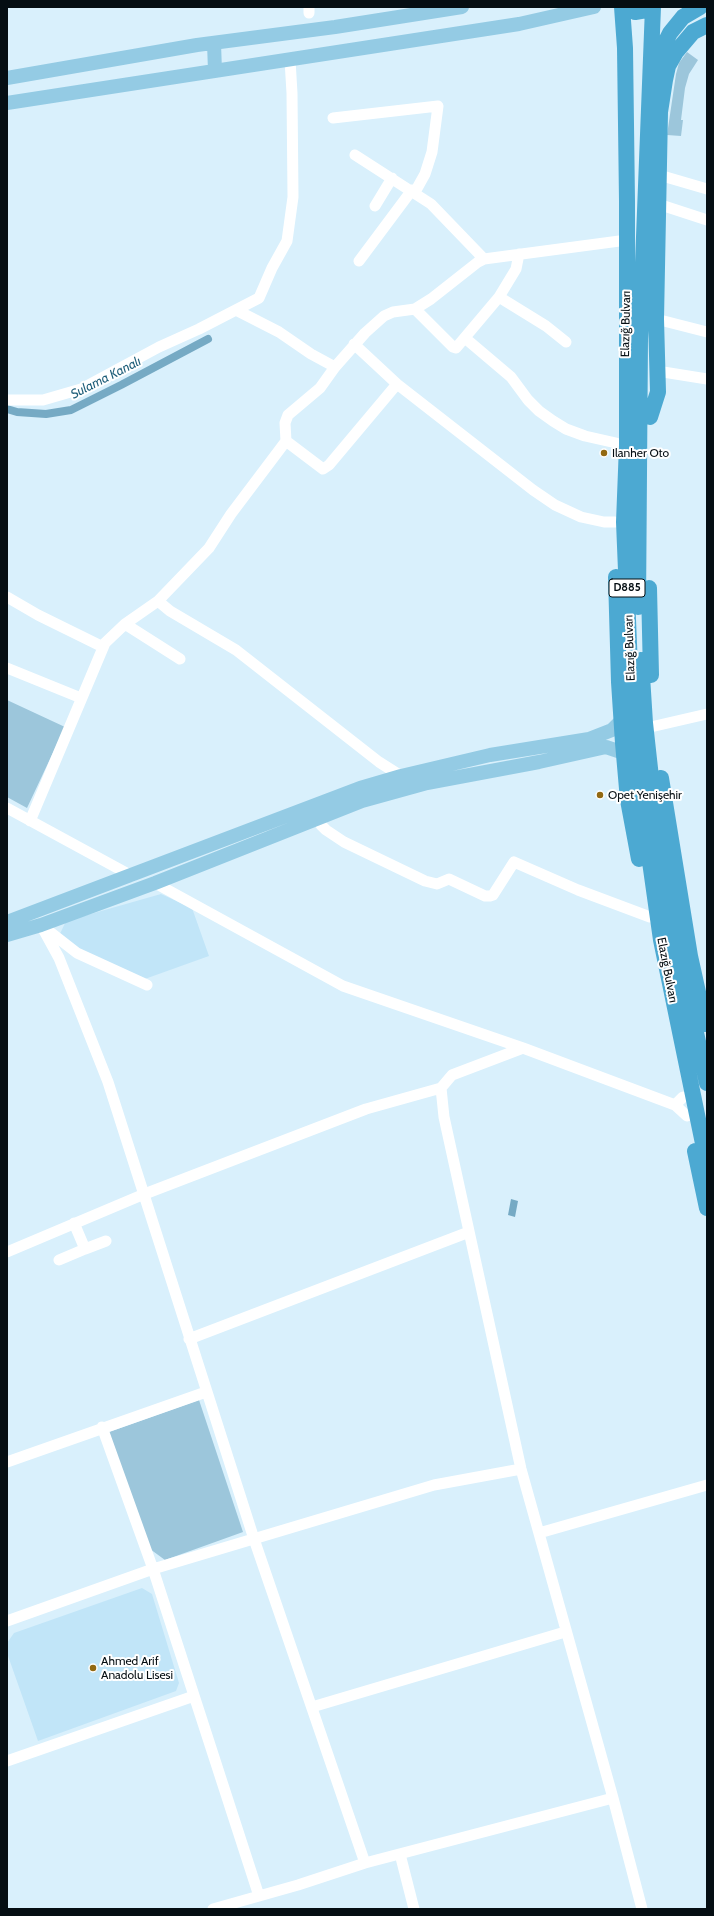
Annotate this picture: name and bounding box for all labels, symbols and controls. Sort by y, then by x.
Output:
street label: Elazığ Bulvarı [618,291,634,357]
water label: Sulama Kanalı [68,354,144,402]
place label: Ilanher Oto [612,446,669,460]
marker: Ilanher Oto [599,448,609,458]
road number: D885 [609,579,645,597]
street label: Elazığ Bulvarı [622,615,638,681]
place label: Opet Yenişehir [608,788,682,802]
marker: Opet Yenişehir [595,790,605,800]
street label: Elazığ Bulvarı [654,936,680,1004]
place label: Ahmed Arif Anadolu Lisesi [101,1654,173,1682]
marker: Ahmed Arif Anadolu Lisesi [88,1663,98,1673]

